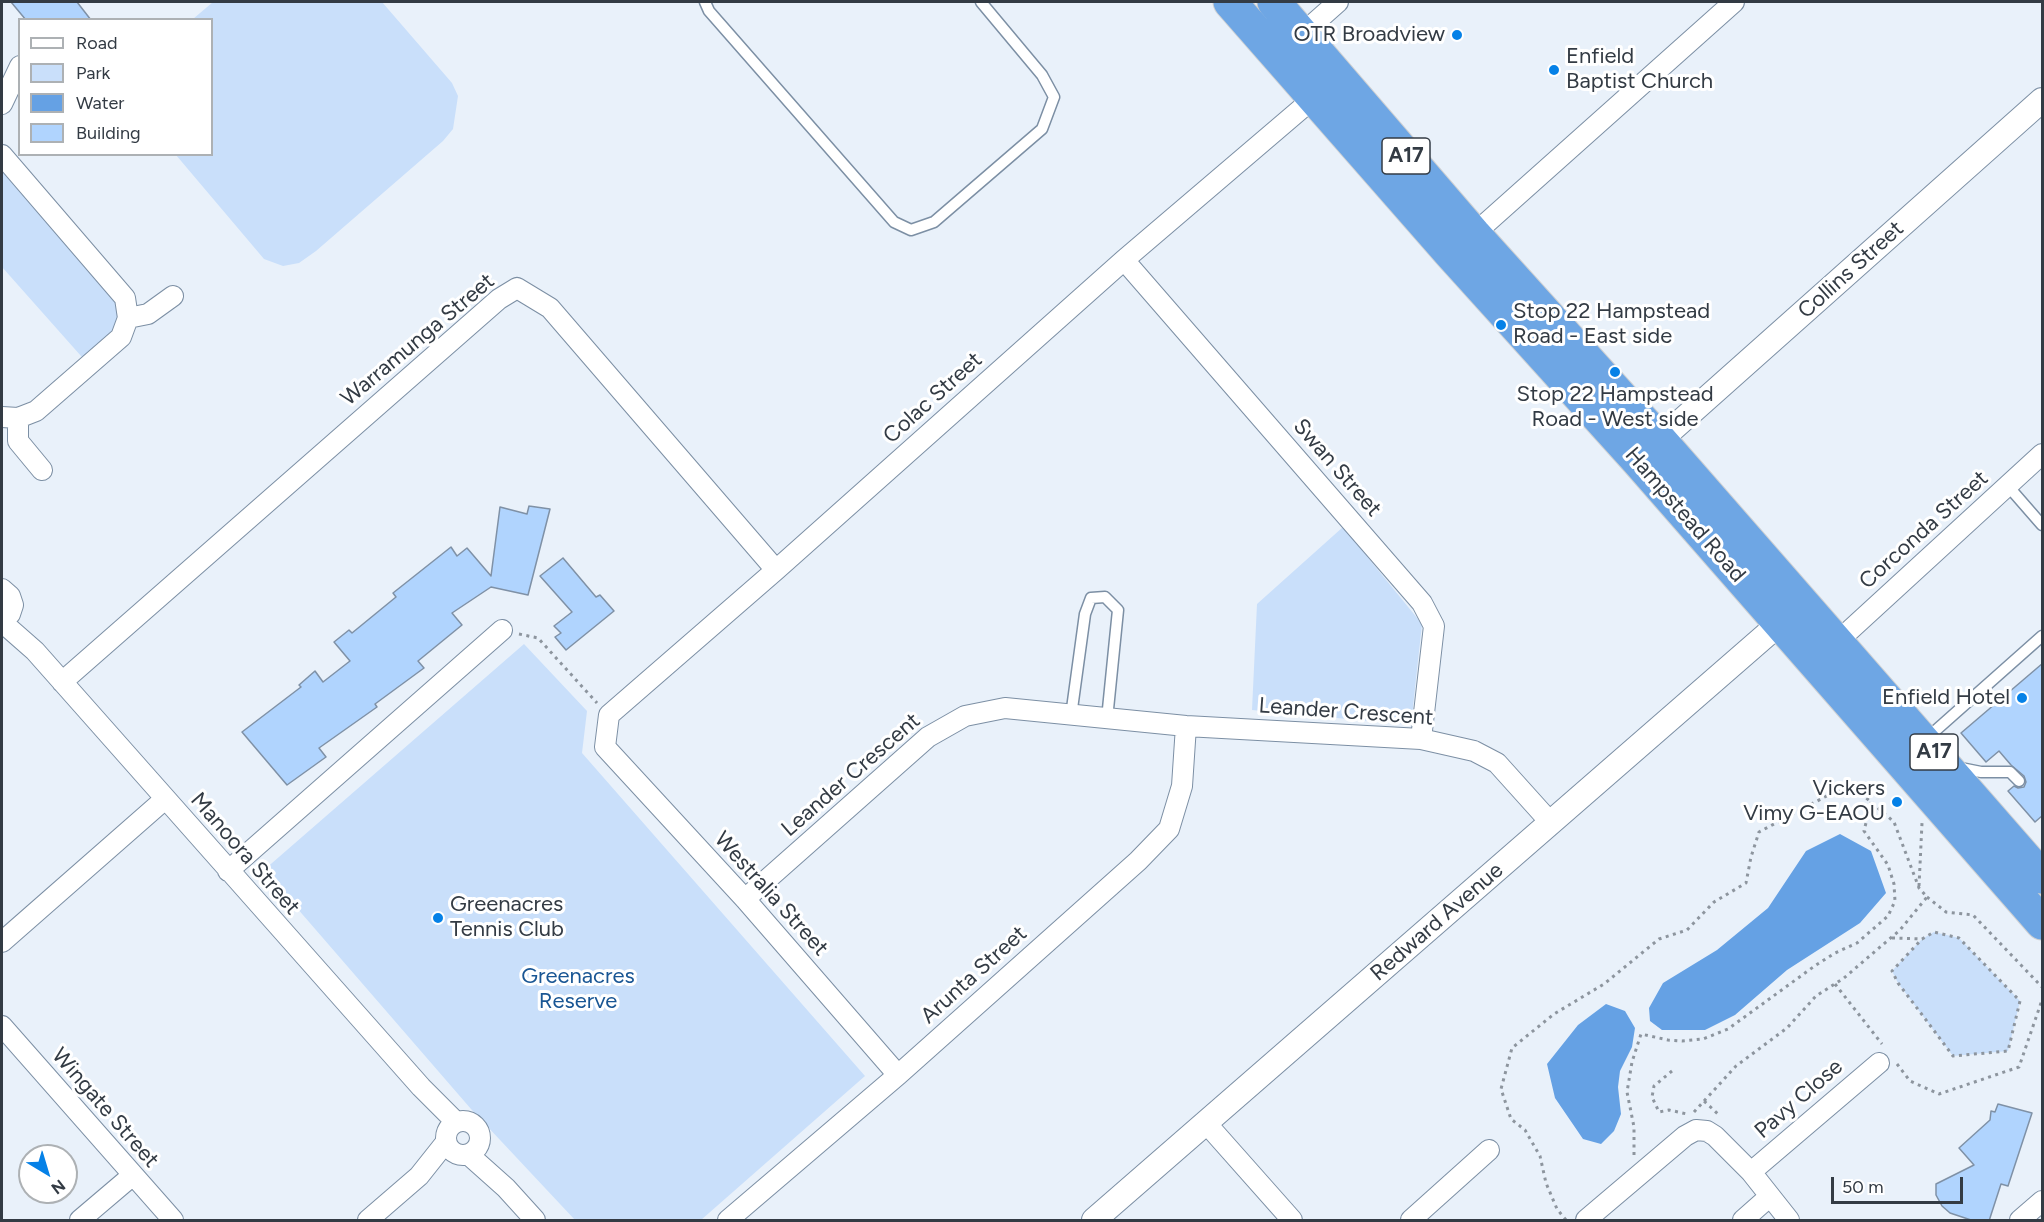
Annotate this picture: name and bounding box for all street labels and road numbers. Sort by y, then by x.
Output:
road number: A17 [1382,138,1430,174]
street label: Collins Street [1793,216,1909,324]
street label: Warramunga Street [336,268,500,412]
street label: Colac Street [878,347,988,449]
street label: Swan Street [1287,414,1387,522]
street label: Hampstead Road [1619,442,1751,588]
street label: Corconda Street [1854,465,1994,595]
street label: Leander Crescent [1258,693,1434,731]
street label: Leander Crescent [776,708,926,842]
road number: A17 [1910,734,1958,770]
street label: Manoora Street [185,787,305,921]
street label: Westralia Street [708,827,834,961]
street label: Redward Avenue [1365,857,1509,987]
street label: Arunta Street [916,921,1032,1029]
street label: Wingate Street [46,1043,164,1173]
street label: Pavy Close [1750,1054,1848,1144]

